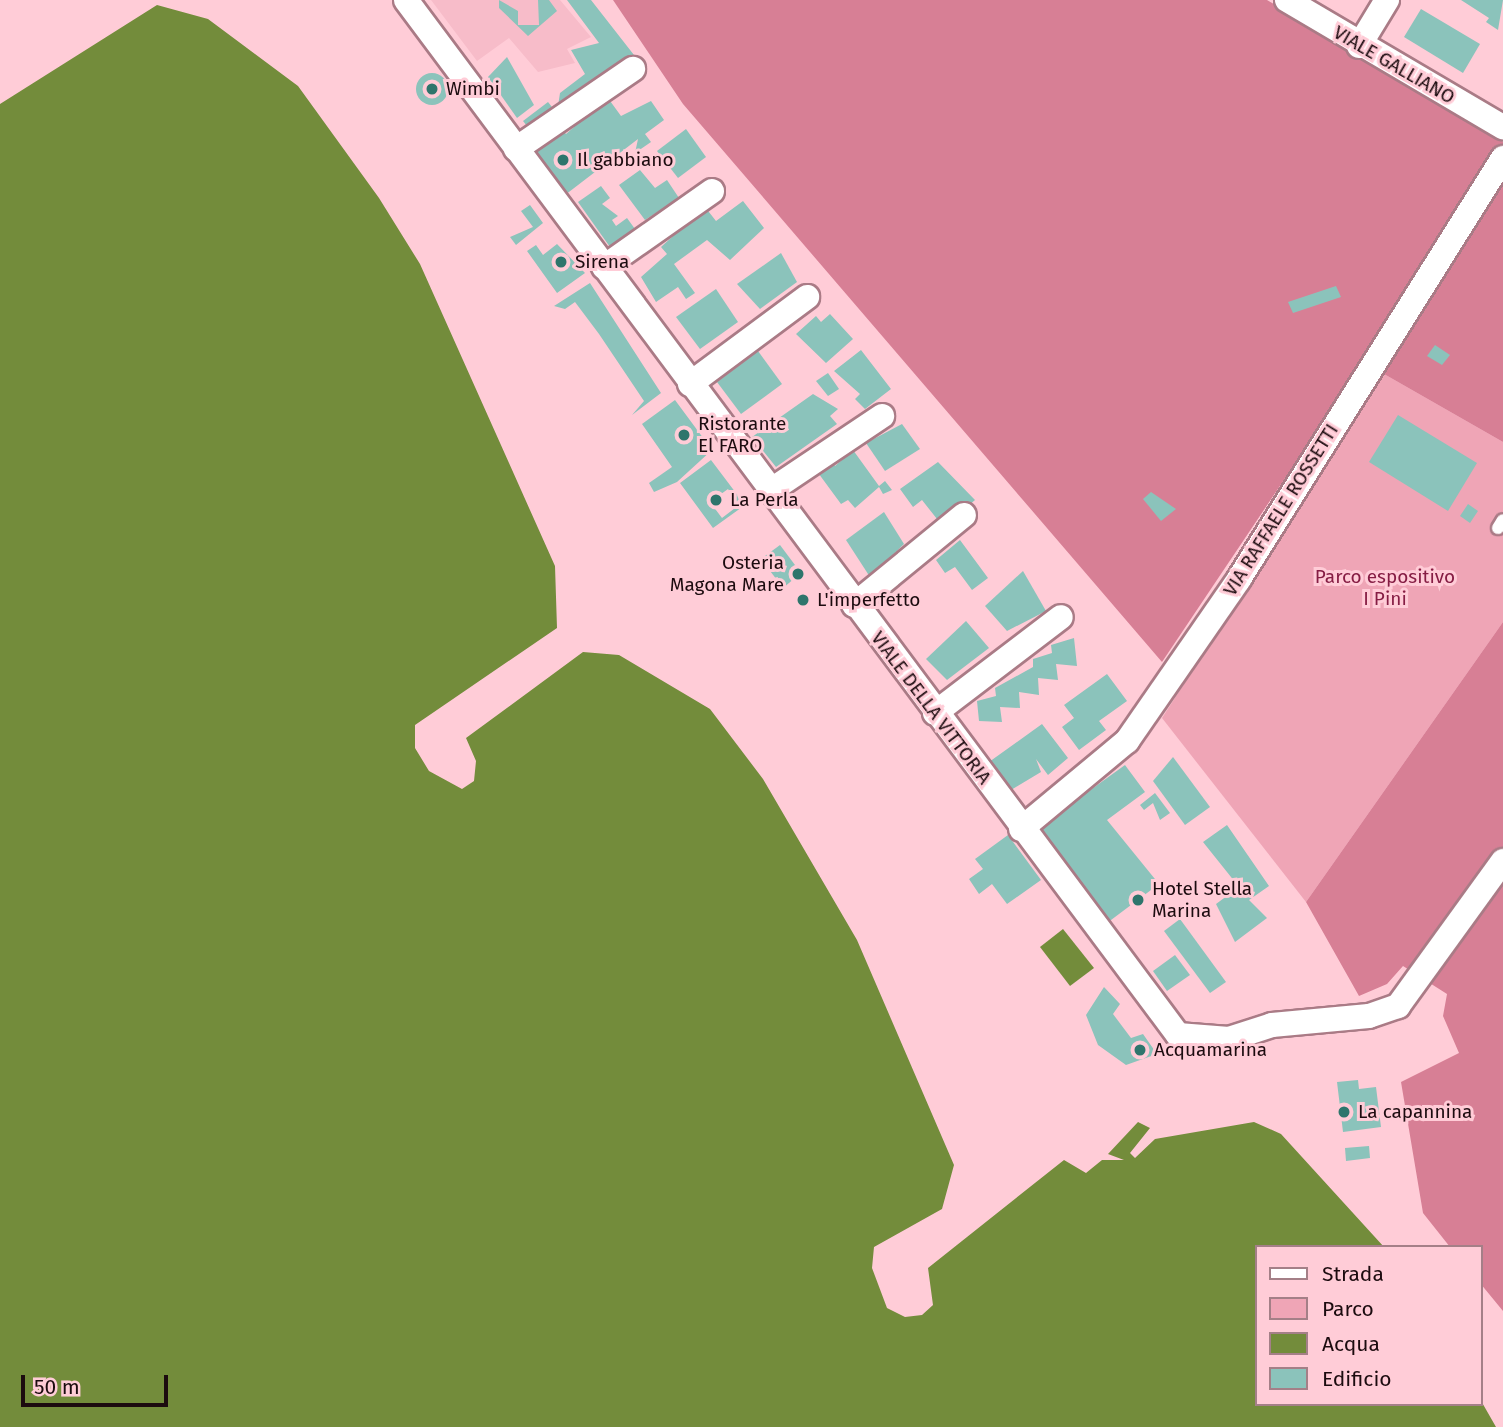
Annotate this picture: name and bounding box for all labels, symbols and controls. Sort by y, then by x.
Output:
street label: VIALE GALLIANO [1329,21,1459,109]
place label: Wimbi [446,78,500,100]
marker: Wimbi [424,81,440,97]
place label: Il gabbiano [577,149,674,171]
marker: Il gabbiano [555,152,571,168]
place label: Sirena [575,251,629,273]
marker: Sirena [553,254,569,270]
place label: Ristorante El FARO [698,413,786,457]
street label: VIA RAFFAELE ROSSETTI [1219,420,1343,600]
marker: Ristorante El FARO [676,427,692,443]
place label: La Perla [730,489,799,511]
marker: La Perla [708,492,724,508]
place label: Osteria Magona Mare [670,552,784,596]
marker: Osteria Magona Mare [790,566,806,582]
park label: Parco espositivo I Pini [1315,566,1455,610]
place label: L'imperfetto [817,589,920,611]
marker: L'imperfetto [795,592,811,608]
street label: VIALE DELLA VITTORIA [866,627,996,789]
place label: Hotel Stella Marina [1152,878,1252,922]
marker: Hotel Stella Marina [1130,892,1146,908]
place label: Acquamarina [1154,1039,1267,1061]
marker: Acquamarina [1132,1042,1148,1058]
place label: La capannina [1358,1101,1472,1123]
marker: La capannina [1336,1104,1352,1120]
legend [1254,1245,1482,1406]
text: Strada [1322,1261,1384,1287]
text: Parco [1322,1296,1374,1322]
text: Acqua [1322,1331,1380,1357]
scale bar [24,1360,172,1404]
text: Edificio [1322,1366,1392,1392]
text: 50 m [34,1374,80,1400]

